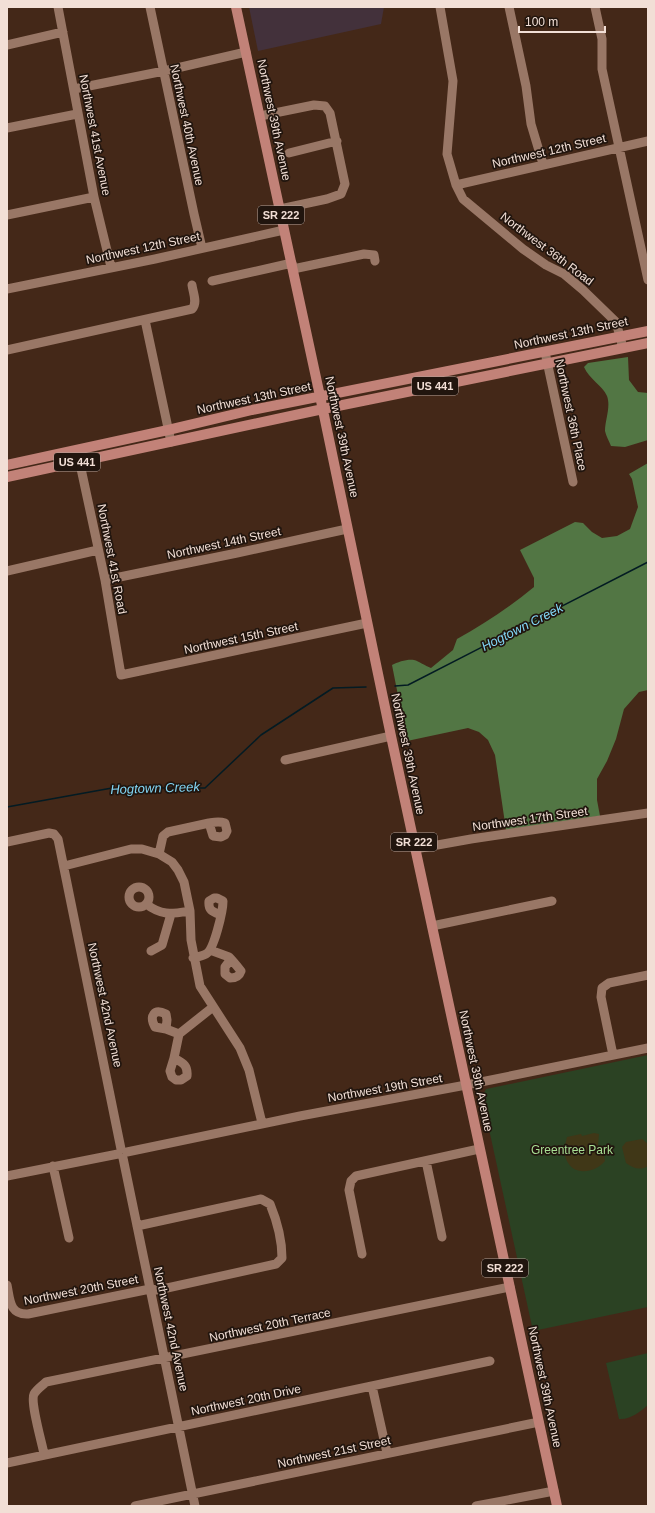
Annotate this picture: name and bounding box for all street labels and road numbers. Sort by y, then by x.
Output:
street label: Northwest 39th Avenue [254,58,294,182]
street label: Northwest 40th Avenue [167,63,207,187]
street label: Northwest 41st Avenue [76,73,114,197]
street label: Northwest 12th Street [491,131,608,171]
road number: SR 222 [258,206,304,224]
street label: Northwest 36th Road [498,209,596,289]
street label: Northwest 12th Street [85,229,202,267]
street label: Northwest 13th Street [513,314,630,352]
street label: Northwest 36th Place [552,358,590,473]
street label: Northwest 39th Avenue [322,375,362,499]
road number: US 441 [412,377,458,395]
street label: Northwest 13th Street [196,379,313,417]
road number: US 441 [54,453,100,471]
street label: Northwest 41st Road [94,503,130,615]
street label: Northwest 14th Street [166,524,283,562]
street label: Northwest 15th Street [183,619,300,657]
street label: Northwest 39th Avenue [388,692,428,816]
street label: Northwest 17th Street [472,804,589,834]
road number: SR 222 [391,833,437,851]
street label: Northwest 42nd Avenue [85,941,125,1069]
street label: Northwest 39th Avenue [456,1009,496,1133]
street label: Northwest 19th Street [327,1071,444,1105]
road number: SR 222 [482,1259,528,1277]
street label: Northwest 42nd Avenue [151,1265,191,1393]
street label: Northwest 20th Street [23,1272,140,1308]
street label: Northwest 20th Terrace [208,1305,332,1345]
street label: Northwest 39th Avenue [525,1325,565,1449]
street label: Northwest 20th Drive [190,1381,303,1418]
street label: Northwest 21st Street [276,1433,393,1471]

